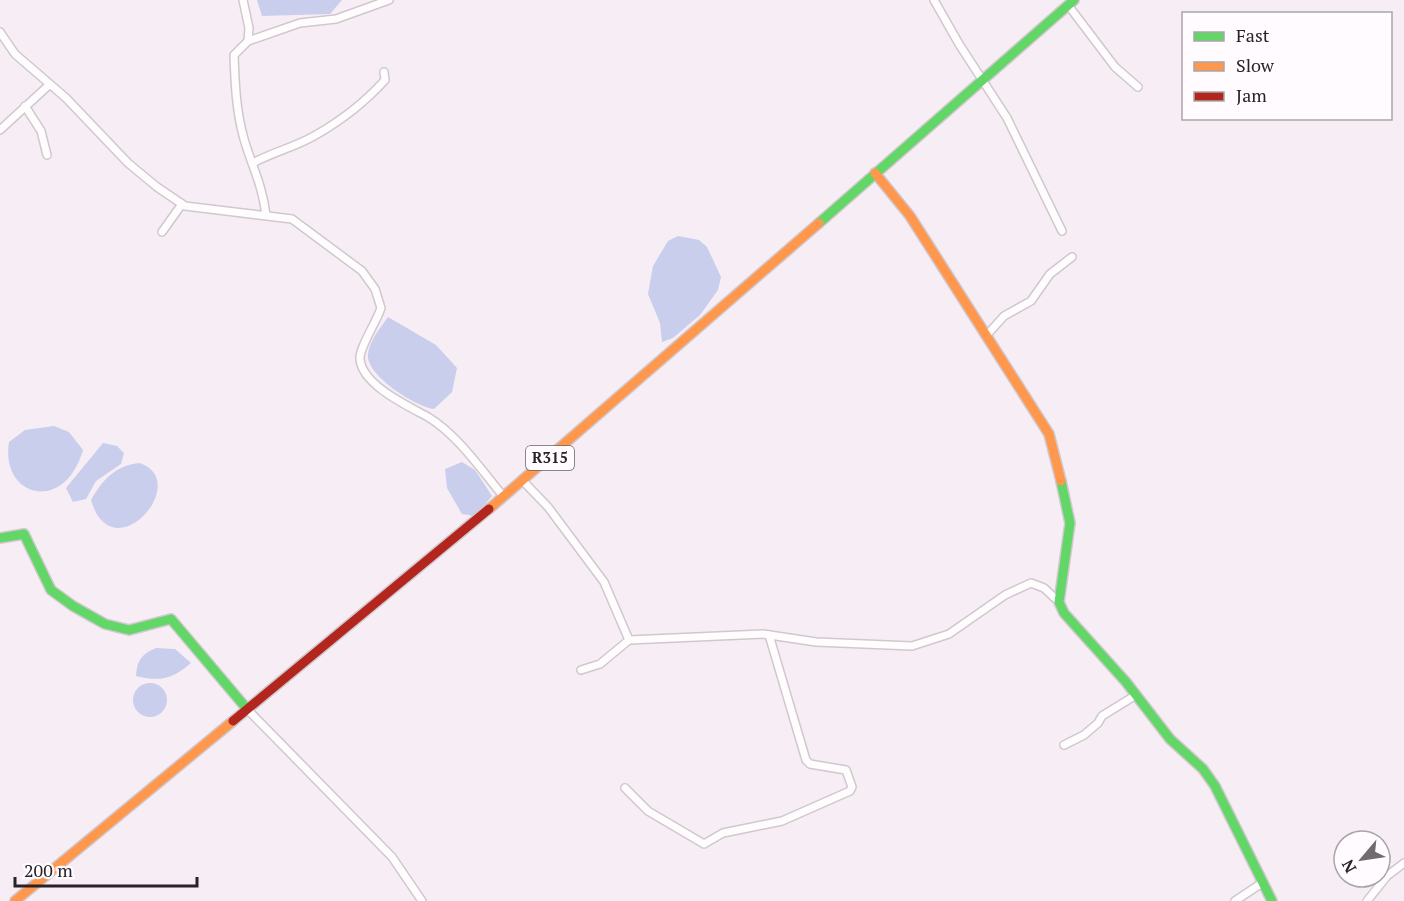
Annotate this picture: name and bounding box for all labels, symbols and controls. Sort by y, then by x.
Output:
legend [1182,12,1392,120]
text: Fast [1236,23,1270,47]
text: Slow [1236,53,1275,77]
text: Jam [1236,83,1267,107]
road number: R315 [526,446,574,470]
north arrow [1332,829,1392,889]
scale bar [15,850,196,888]
text: N [1336,856,1361,877]
text: 200 m [24,858,73,882]

